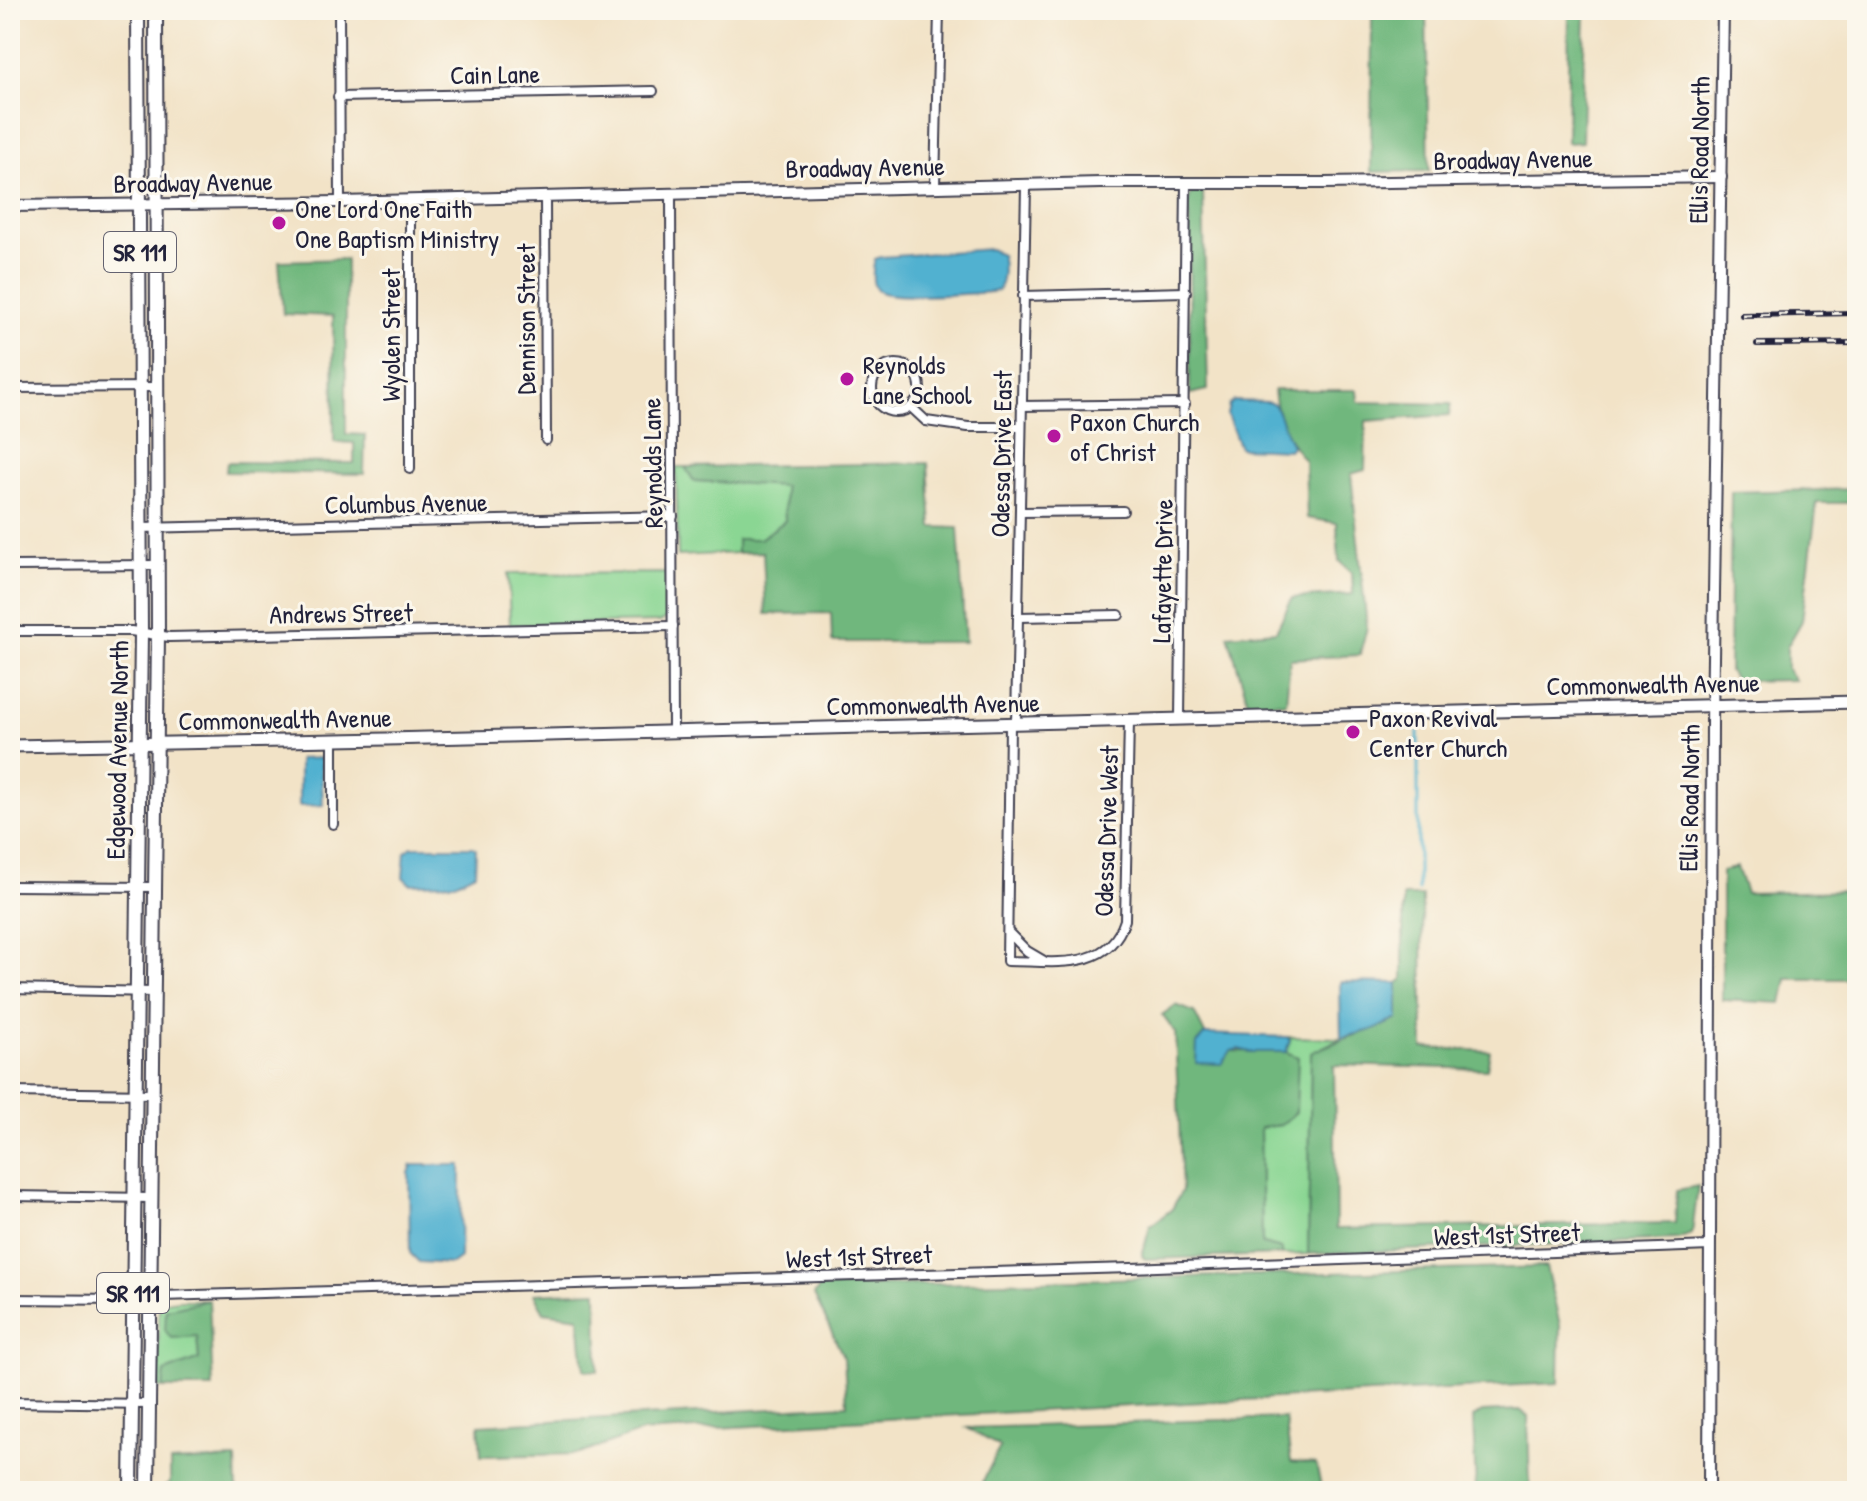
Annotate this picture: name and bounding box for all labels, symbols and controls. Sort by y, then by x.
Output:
street label: Cain Lane [450,56,540,92]
street label: Ellis Road North [1680,76,1718,224]
street label: Broadway Avenue [1433,140,1593,178]
street label: Broadway Avenue [785,148,945,186]
street label: Broadway Avenue [113,163,273,201]
place label: One Lord One Faith One Baptism Ministry [295,191,499,256]
marker: One Lord One Faith One Baptism Ministry [270,214,288,232]
road number: SR 111 [104,232,176,272]
street label: Dennison Street [508,243,543,394]
street label: Wyolen Street [373,267,408,402]
place label: Reynolds Lane School [863,347,972,412]
street label: Odessa Drive East [982,369,1020,538]
marker: Reynolds Lane School [838,370,856,388]
street label: Reynolds Lane [633,398,671,528]
place label: Paxon Church of Christ [1070,404,1199,469]
marker: Paxon Church of Christ [1045,427,1063,445]
street label: Columbus Avenue [324,484,488,522]
street label: Lafayette Drive [1143,499,1181,643]
street label: Andrews Street [269,594,414,632]
street label: Edgewood Avenue North [98,640,136,860]
street label: Commonwealth Avenue [1546,665,1760,703]
street label: Commonwealth Avenue [826,685,1040,723]
street label: Commonwealth Avenue [178,700,392,738]
place label: Paxon Revival Center Church [1369,700,1507,765]
marker: Paxon Revival Center Church [1344,723,1362,741]
street label: Ellis Road North [1670,724,1708,872]
street label: Odessa Drive West [1086,744,1127,917]
street label: West 1st Street [1433,1214,1582,1254]
street label: West 1st Street [785,1236,934,1276]
road number: SR 111 [97,1273,169,1313]

